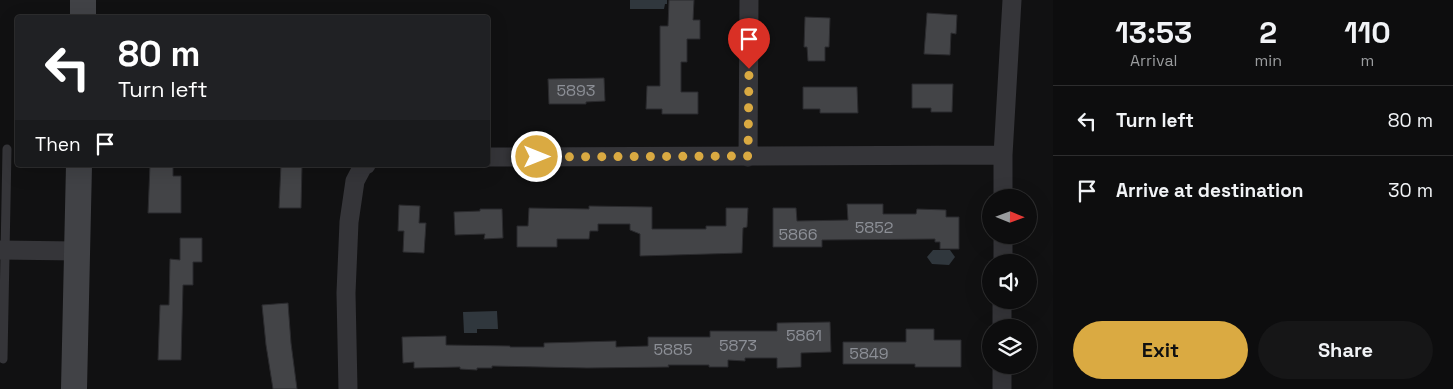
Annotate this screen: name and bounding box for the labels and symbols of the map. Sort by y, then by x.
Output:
pin [728,18,770,69]
house number: 5893 [556,80,596,101]
position arrow [510,130,562,182]
north arrow [982,189,1038,244]
house number: 5852 [855,217,893,238]
house number: 5866 [778,224,818,245]
house number: 5861 [786,325,822,346]
house number: 5873 [719,335,757,356]
house number: 5885 [653,339,693,360]
house number: 5849 [849,343,889,364]

